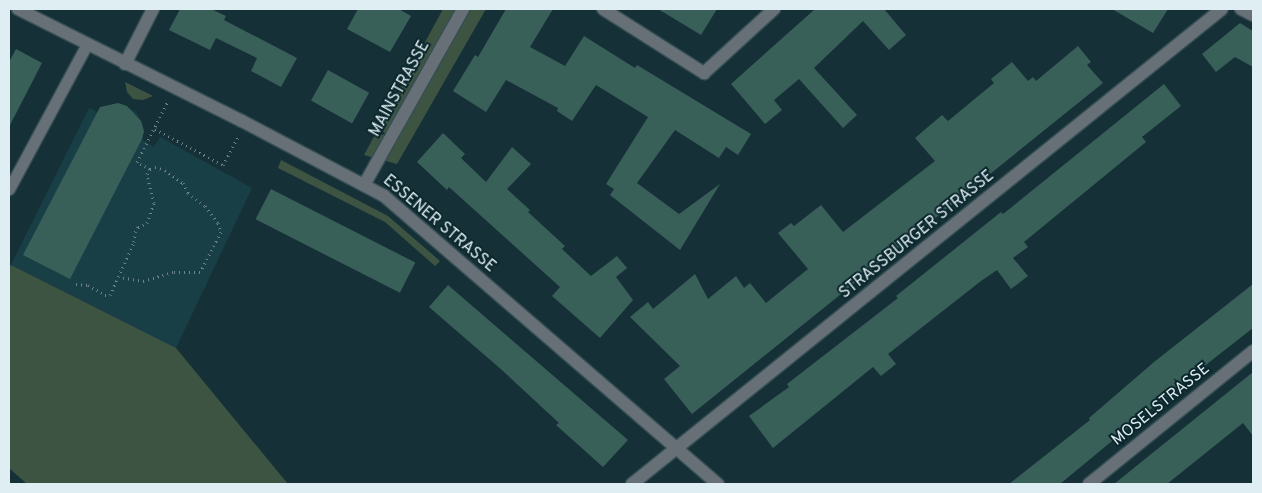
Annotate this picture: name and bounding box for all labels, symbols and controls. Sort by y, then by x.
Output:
street label: MAINSTRASSE [366,38,434,140]
street label: STRASSBURGER STRASSE [836,167,998,303]
street label: ESSENER STRASSE [379,171,499,277]
street label: MOSELSTRASSE [1108,360,1214,450]

